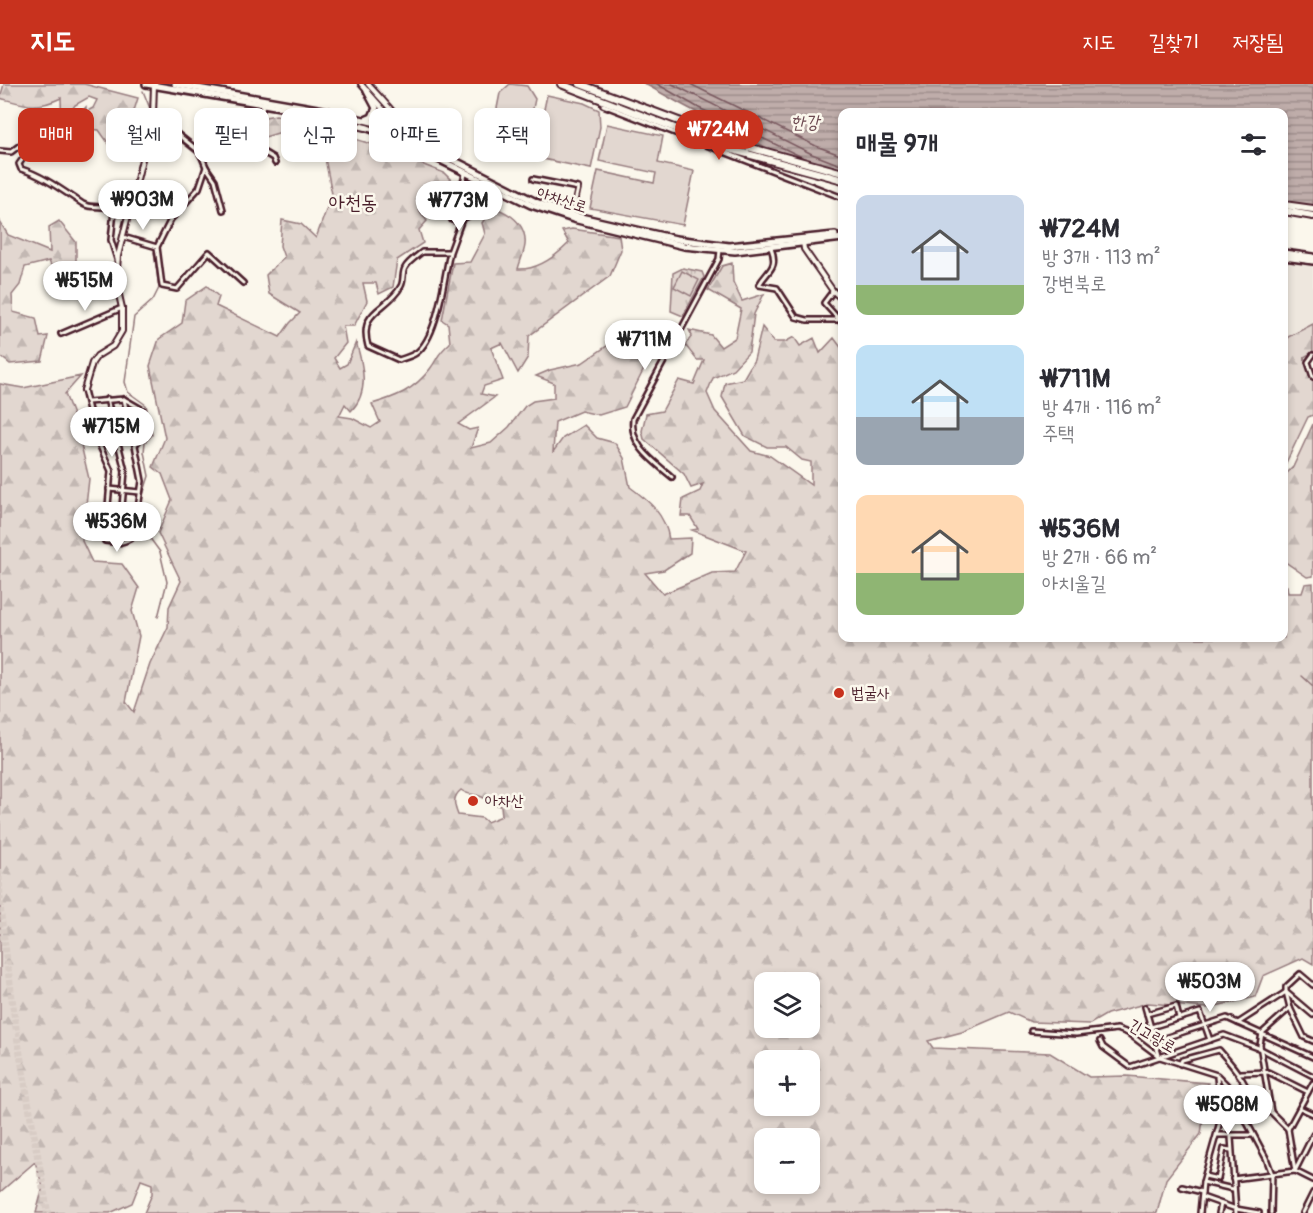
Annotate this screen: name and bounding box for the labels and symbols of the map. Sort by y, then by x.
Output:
pin: ₩724M [677,110,761,161]
water label: 한강 [791,111,822,134]
pin: ₩903M [101,180,185,231]
pin: ₩773M [417,181,501,232]
street label: 아차산로 [534,183,590,217]
district label: 아천동 [329,190,377,215]
pin: ₩515M [43,261,127,312]
pin: ₩711M [603,320,687,371]
pin: ₩715M [70,407,154,458]
pin: ₩536M [75,502,159,553]
place label: 법굴사 [851,683,890,703]
marker: 법굴사 [832,686,846,700]
place label: 아차산 [485,791,524,811]
marker: 아차산 [466,794,480,808]
pin: ₩503M [1168,962,1252,1013]
street label: 긴고랑로 [1125,1014,1179,1058]
pin: ₩508M [1186,1085,1270,1136]

